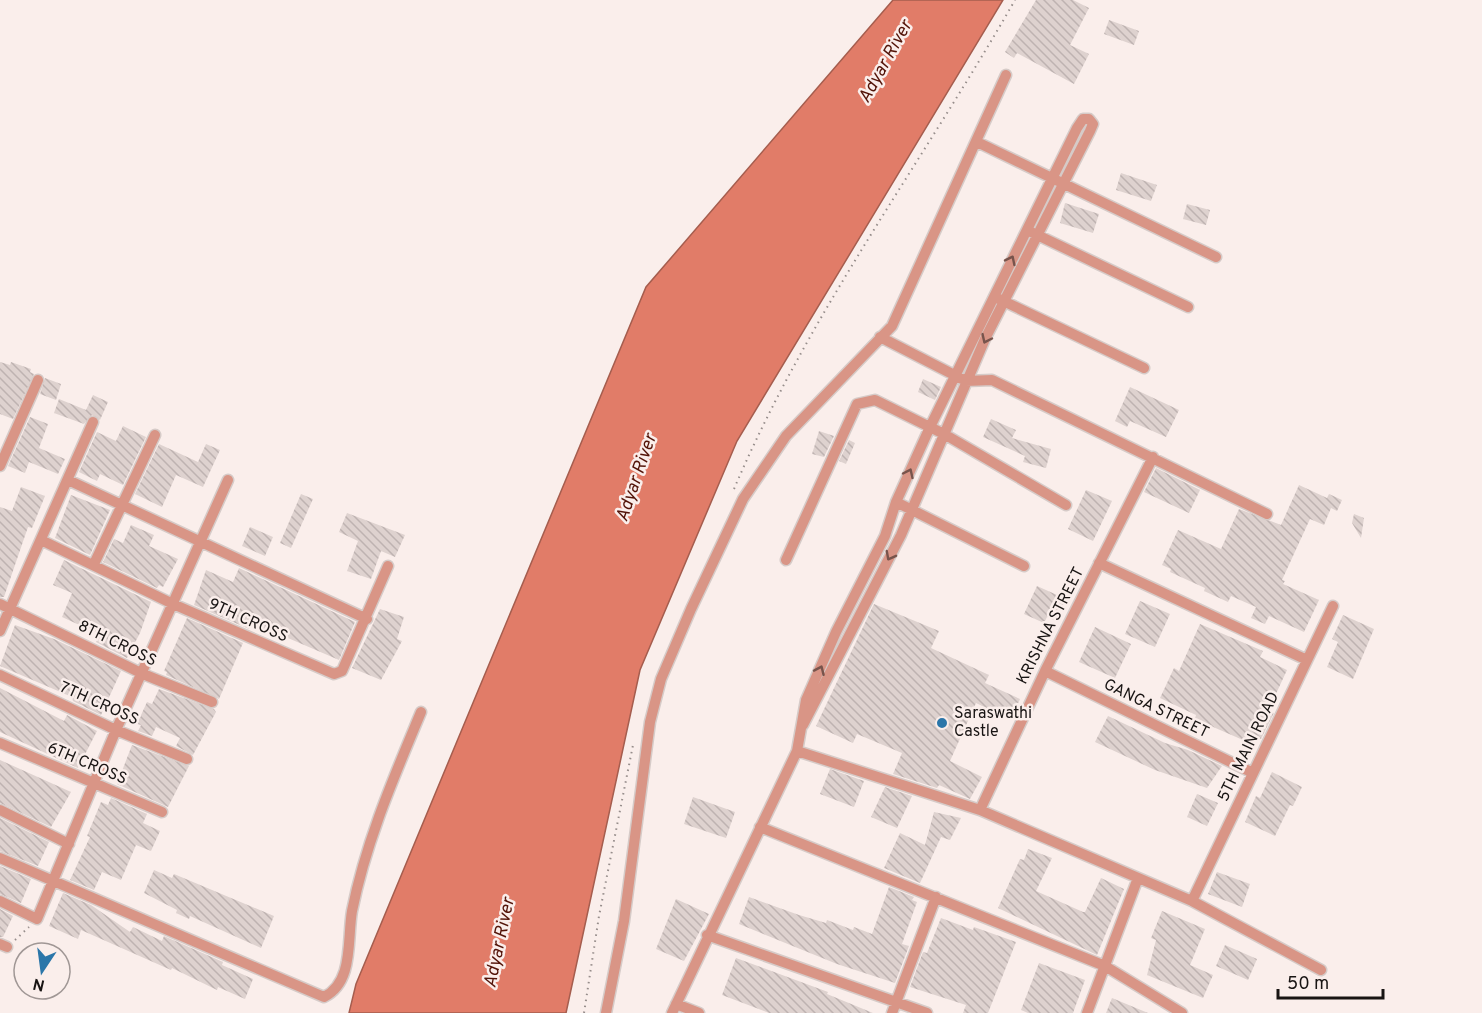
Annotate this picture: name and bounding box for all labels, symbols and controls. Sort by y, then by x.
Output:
water label: Adyar River [854,15,919,107]
one-way arrow [1004,255,1016,266]
one-way arrow [981,332,993,343]
water label: Adyar River [611,429,663,525]
one-way arrow [902,469,914,480]
one-way arrow [886,549,897,560]
street label: KRISHNA STREET [1013,564,1089,688]
street label: 9TH CROSS [205,595,291,647]
street label: 8TH CROSS [74,616,160,672]
one-way arrow [812,665,824,676]
street label: GANGA STREET [1100,675,1212,743]
street label: 7TH CROSS [56,678,142,730]
street label: 5TH MAIN ROAD [1214,689,1284,805]
place label: Saraswathi Castle [954,704,1032,742]
marker: Saraswathi Castle [935,716,949,730]
street label: 6TH CROSS [44,738,130,790]
water label: Adyar River [479,894,521,990]
north arrow [12,941,72,1001]
scale bar [1278,962,1383,1000]
text: N [31,973,47,995]
text: 50 m [1287,973,1329,996]

